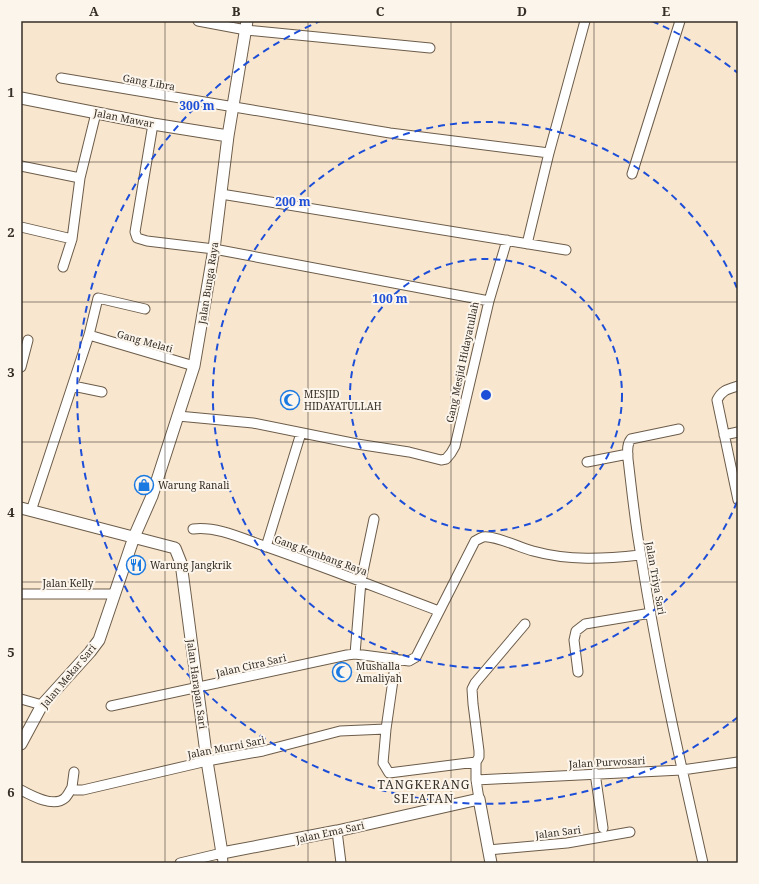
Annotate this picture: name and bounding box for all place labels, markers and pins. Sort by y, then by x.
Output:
place label: MESJID HIDAYATULLAH [304,387,382,413]
centre of rings [479,388,493,402]
mosque icon: MESJID HIDAYATULLAH [279,389,301,411]
shop icon: Warung Ranali [133,474,155,496]
place label: Warung Ranali [158,478,230,492]
restaurant icon: Warung Jangkrik [125,554,147,576]
place label: Warung Jangkrik [150,558,232,572]
place label: Mushalla Amaliyah [356,659,403,685]
mosque icon: Mushalla Amaliyah [331,661,353,683]

